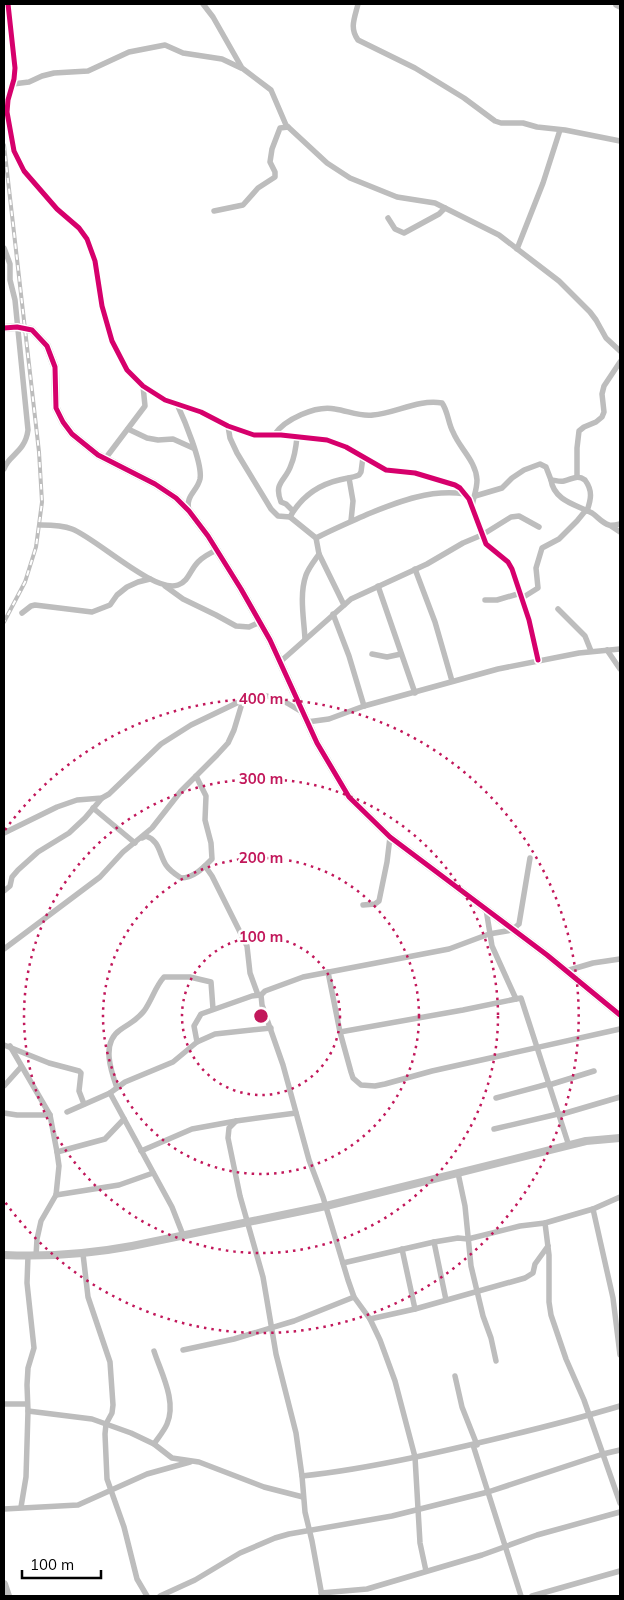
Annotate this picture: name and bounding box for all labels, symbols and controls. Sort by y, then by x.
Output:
text: 400 m [239,689,283,708]
text: 300 m [239,769,283,788]
text: 200 m [239,848,283,867]
text: 100 m [239,927,283,946]
centre of rings [252,1007,270,1025]
scale bar [22,1548,101,1580]
text: 100 m [30,1555,74,1574]

